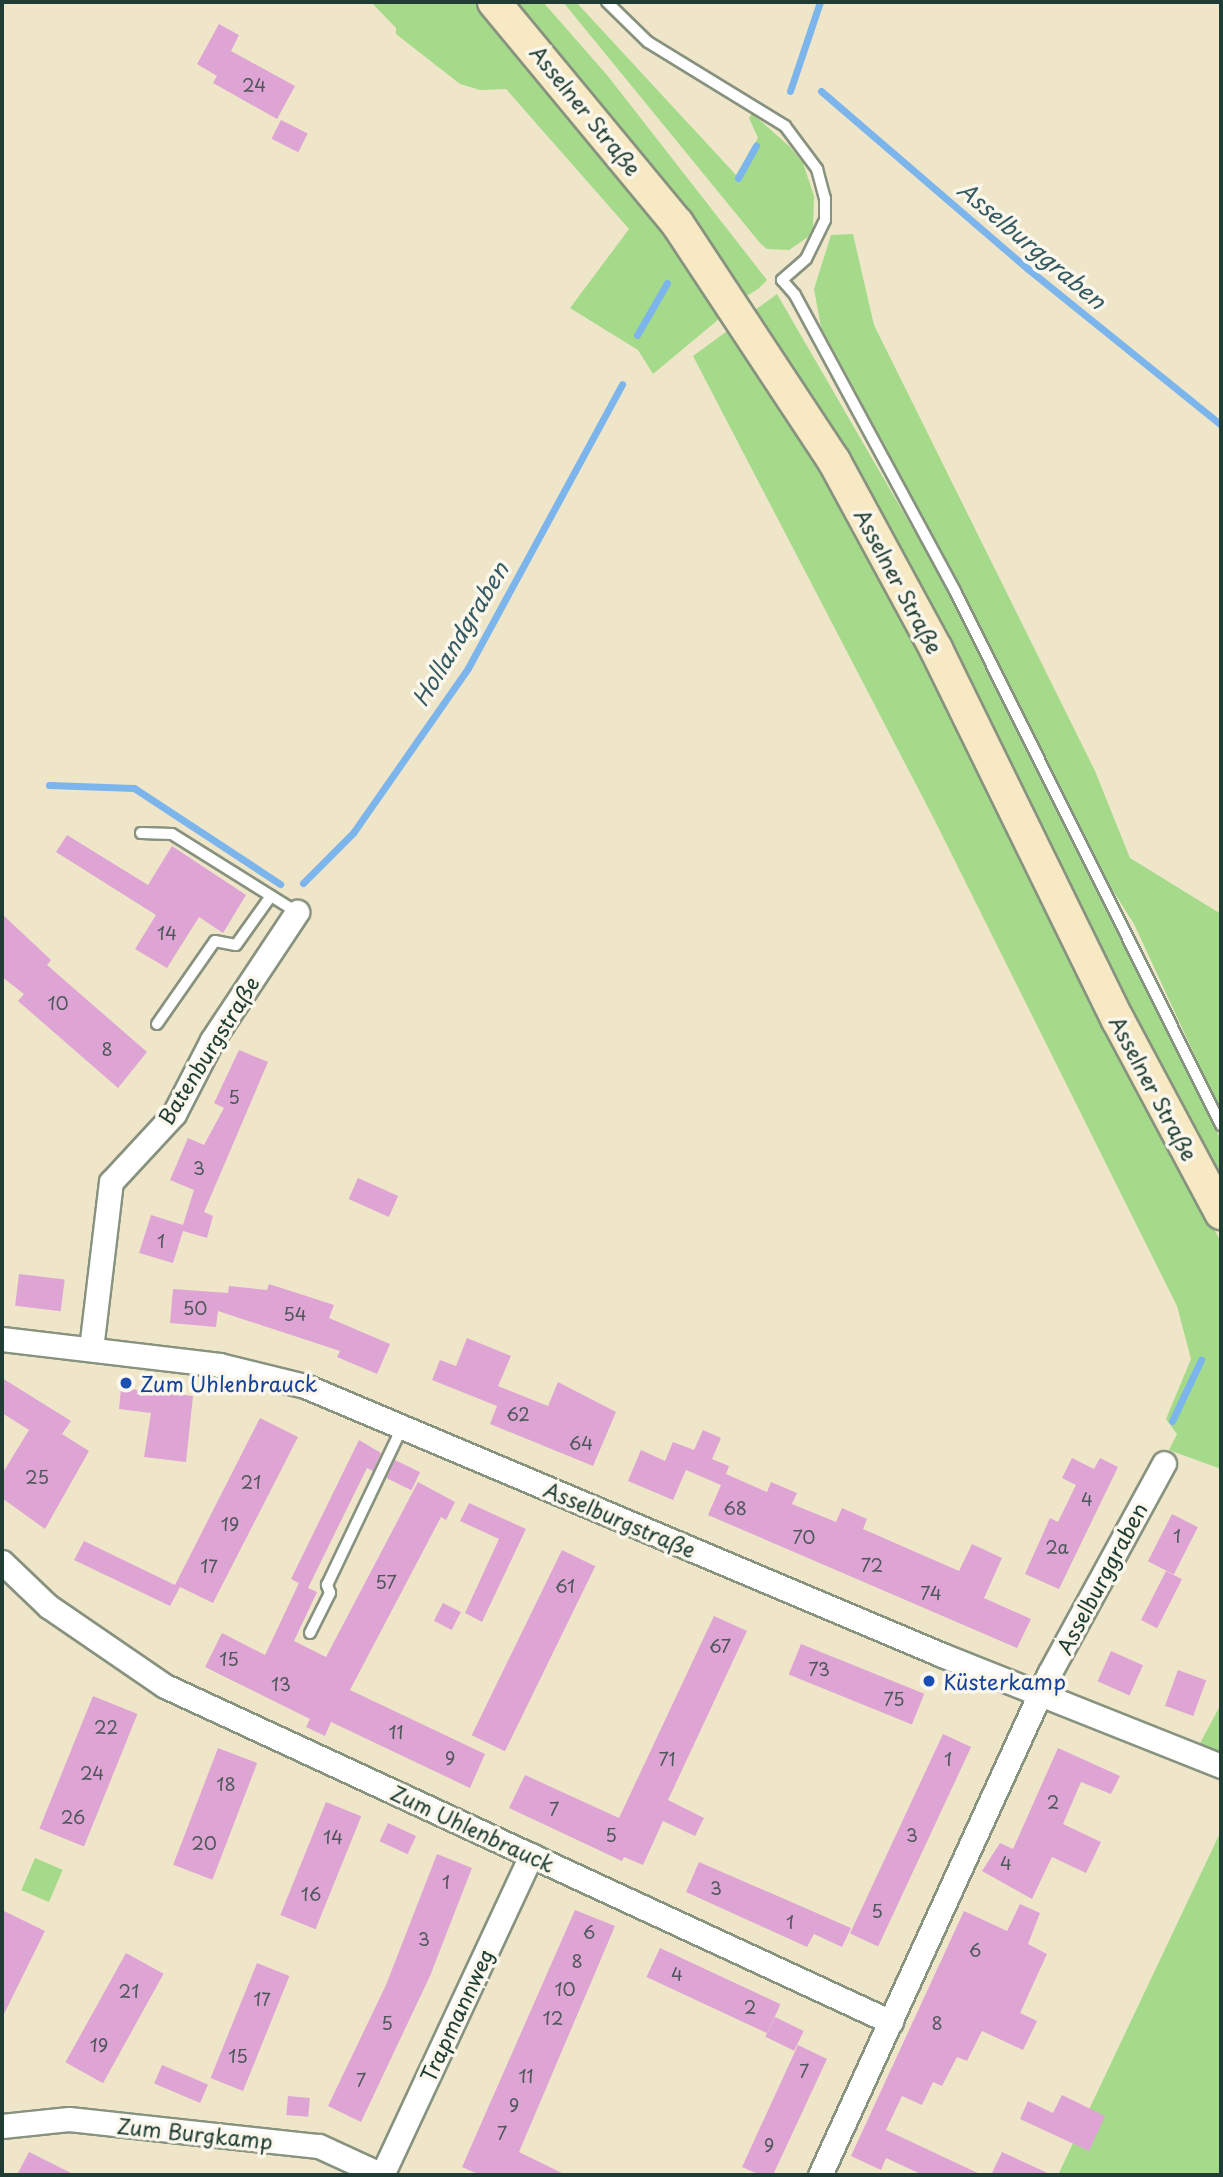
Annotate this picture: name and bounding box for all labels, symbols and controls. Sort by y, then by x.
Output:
street label: Asselner Straße [525,39,647,181]
house number: 24 [242,74,266,96]
water label: Asselburggraben [953,175,1111,315]
street label: Asselner Straße [850,504,948,658]
water label: Hollandgraben [406,557,514,711]
house number: 14 [157,922,177,944]
street label: Batenburgstraße [152,971,264,1129]
house number: 10 [47,992,69,1014]
street label: Asselner Straße [1105,1011,1203,1165]
house number: 8 [101,1038,113,1060]
house number: 5 [228,1086,240,1108]
house number: 3 [193,1157,205,1179]
house number: 1 [157,1230,165,1252]
house number: 50 [183,1297,207,1319]
house number: 54 [283,1303,307,1325]
place label: Zum Uhlenbrauck [140,1370,318,1396]
marker: Zum Uhlenbrauck [118,1375,134,1391]
house number: 62 [506,1403,530,1425]
house number: 64 [569,1432,593,1454]
house number: 25 [25,1466,49,1488]
house number: 21 [241,1471,261,1493]
street label: Asselburgstraße [540,1476,700,1562]
house number: 4 [1081,1488,1093,1510]
house number: 68 [723,1497,747,1519]
street label: Asselburggraben [1050,1498,1152,1658]
house number: 19 [221,1513,239,1535]
house number: 1 [1173,1525,1181,1547]
house number: 70 [793,1526,815,1548]
house number: 2a [1045,1536,1069,1558]
house number: 72 [861,1554,883,1576]
house number: 17 [200,1555,218,1577]
house number: 57 [375,1571,397,1593]
house number: 61 [555,1575,575,1597]
house number: 74 [920,1582,942,1604]
house number: 67 [709,1635,731,1657]
house number: 15 [219,1648,239,1670]
house number: 73 [808,1658,830,1680]
place label: Küsterkamp [943,1668,1066,1694]
house number: 13 [271,1673,291,1695]
marker: Küsterkamp [921,1673,937,1689]
house number: 75 [884,1688,904,1710]
house number: 22 [94,1716,118,1738]
house number: 11 [388,1721,404,1743]
house number: 9 [445,1747,455,1769]
house number: 71 [659,1748,675,1770]
house number: 1 [944,1748,952,1770]
house number: 24 [80,1762,104,1784]
house number: 18 [216,1773,236,1795]
street label: Zum Uhlenbrauck [387,1779,559,1877]
house number: 2 [1047,1791,1059,1813]
house number: 7 [549,1798,559,1820]
house number: 26 [61,1806,85,1828]
house number: 5 [605,1824,617,1846]
house number: 3 [906,1824,918,1846]
house number: 14 [323,1826,343,1848]
house number: 20 [191,1832,217,1854]
house number: 4 [1000,1852,1012,1874]
house number: 1 [442,1871,450,1893]
house number: 3 [710,1877,722,1899]
house number: 16 [301,1883,321,1905]
house number: 5 [871,1900,883,1922]
house number: 1 [786,1911,794,1933]
house number: 6 [583,1921,595,1943]
house number: 3 [418,1928,430,1950]
house number: 6 [969,1939,981,1961]
street label: Trapmannweg [414,1944,498,2086]
house number: 8 [571,1950,583,1972]
house number: 4 [671,1963,683,1985]
house number: 10 [554,1978,576,2000]
house number: 21 [119,1980,139,2002]
house number: 17 [253,1988,271,2010]
house number: 2 [744,1996,756,2018]
house number: 12 [543,2007,563,2029]
house number: 5 [381,2012,393,2034]
house number: 8 [931,2012,943,2034]
house number: 19 [90,2034,108,2056]
house number: 15 [228,2045,248,2067]
house number: 7 [799,2060,809,2082]
house number: 11 [518,2065,534,2087]
house number: 7 [356,2069,366,2091]
house number: 9 [509,2094,519,2116]
street label: Zum Burgkamp [116,2112,274,2154]
house number: 7 [497,2122,507,2144]
house number: 9 [764,2134,774,2156]

